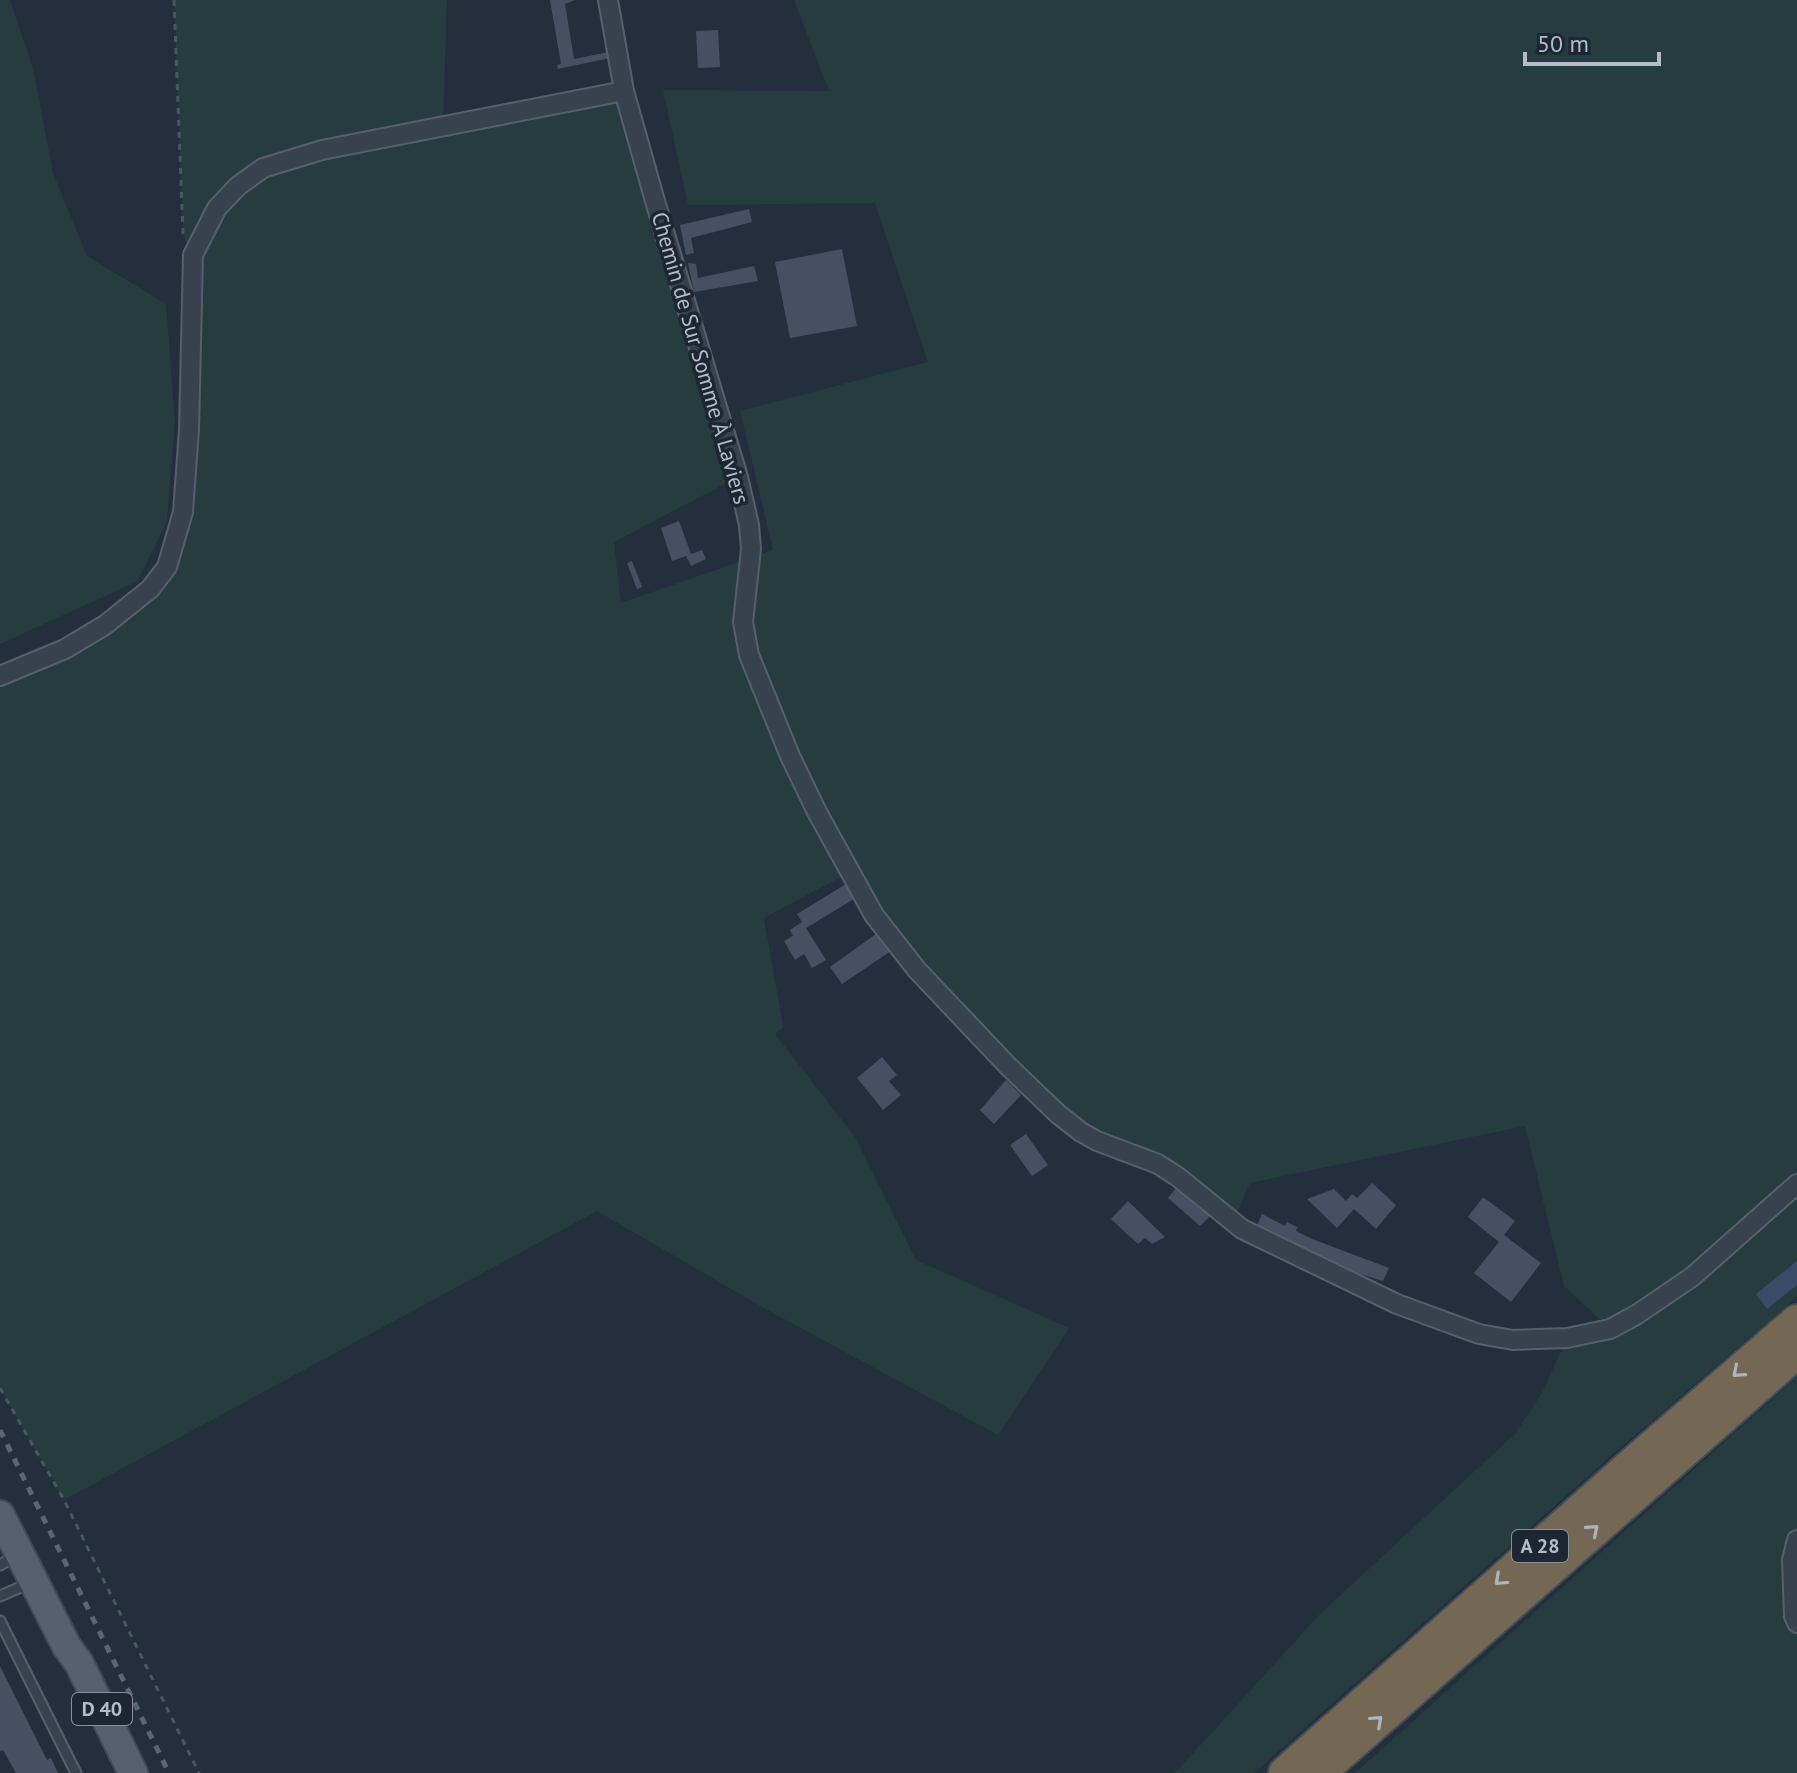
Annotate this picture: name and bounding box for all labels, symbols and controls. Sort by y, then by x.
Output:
scale bar [1525,16,1659,66]
text: 50 m [1537,28,1589,59]
street label: Chemin de Sur Somme À Laviers [646,209,756,507]
one-way arrow [1733,1362,1747,1377]
one-way arrow [1583,1525,1598,1540]
road number: A 28 [1512,1530,1568,1562]
one-way arrow [1495,1571,1510,1585]
road number: D 40 [72,1693,132,1725]
one-way arrow [1368,1715,1382,1730]

